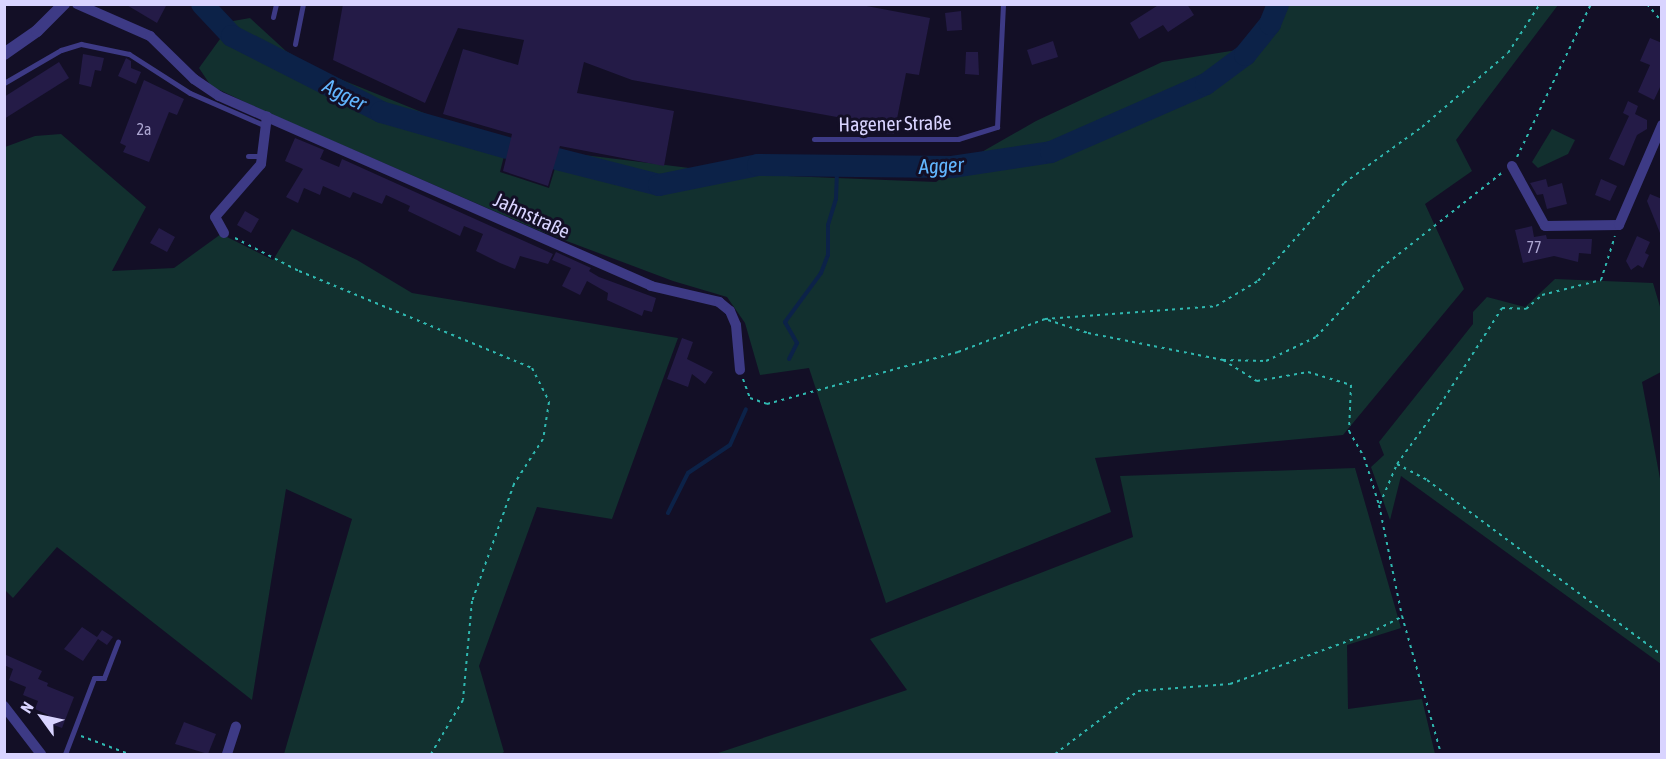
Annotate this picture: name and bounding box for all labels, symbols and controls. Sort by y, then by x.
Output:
water label: Agger [319,73,371,115]
street label: Hagener Straße [838,110,952,136]
house number: 2a [137,119,151,139]
water label: Agger [918,151,964,179]
street label: Jahnstraße [490,187,574,243]
house number: 77 [1526,237,1542,257]
north arrow [12,687,72,747]
text: N [17,698,37,716]

